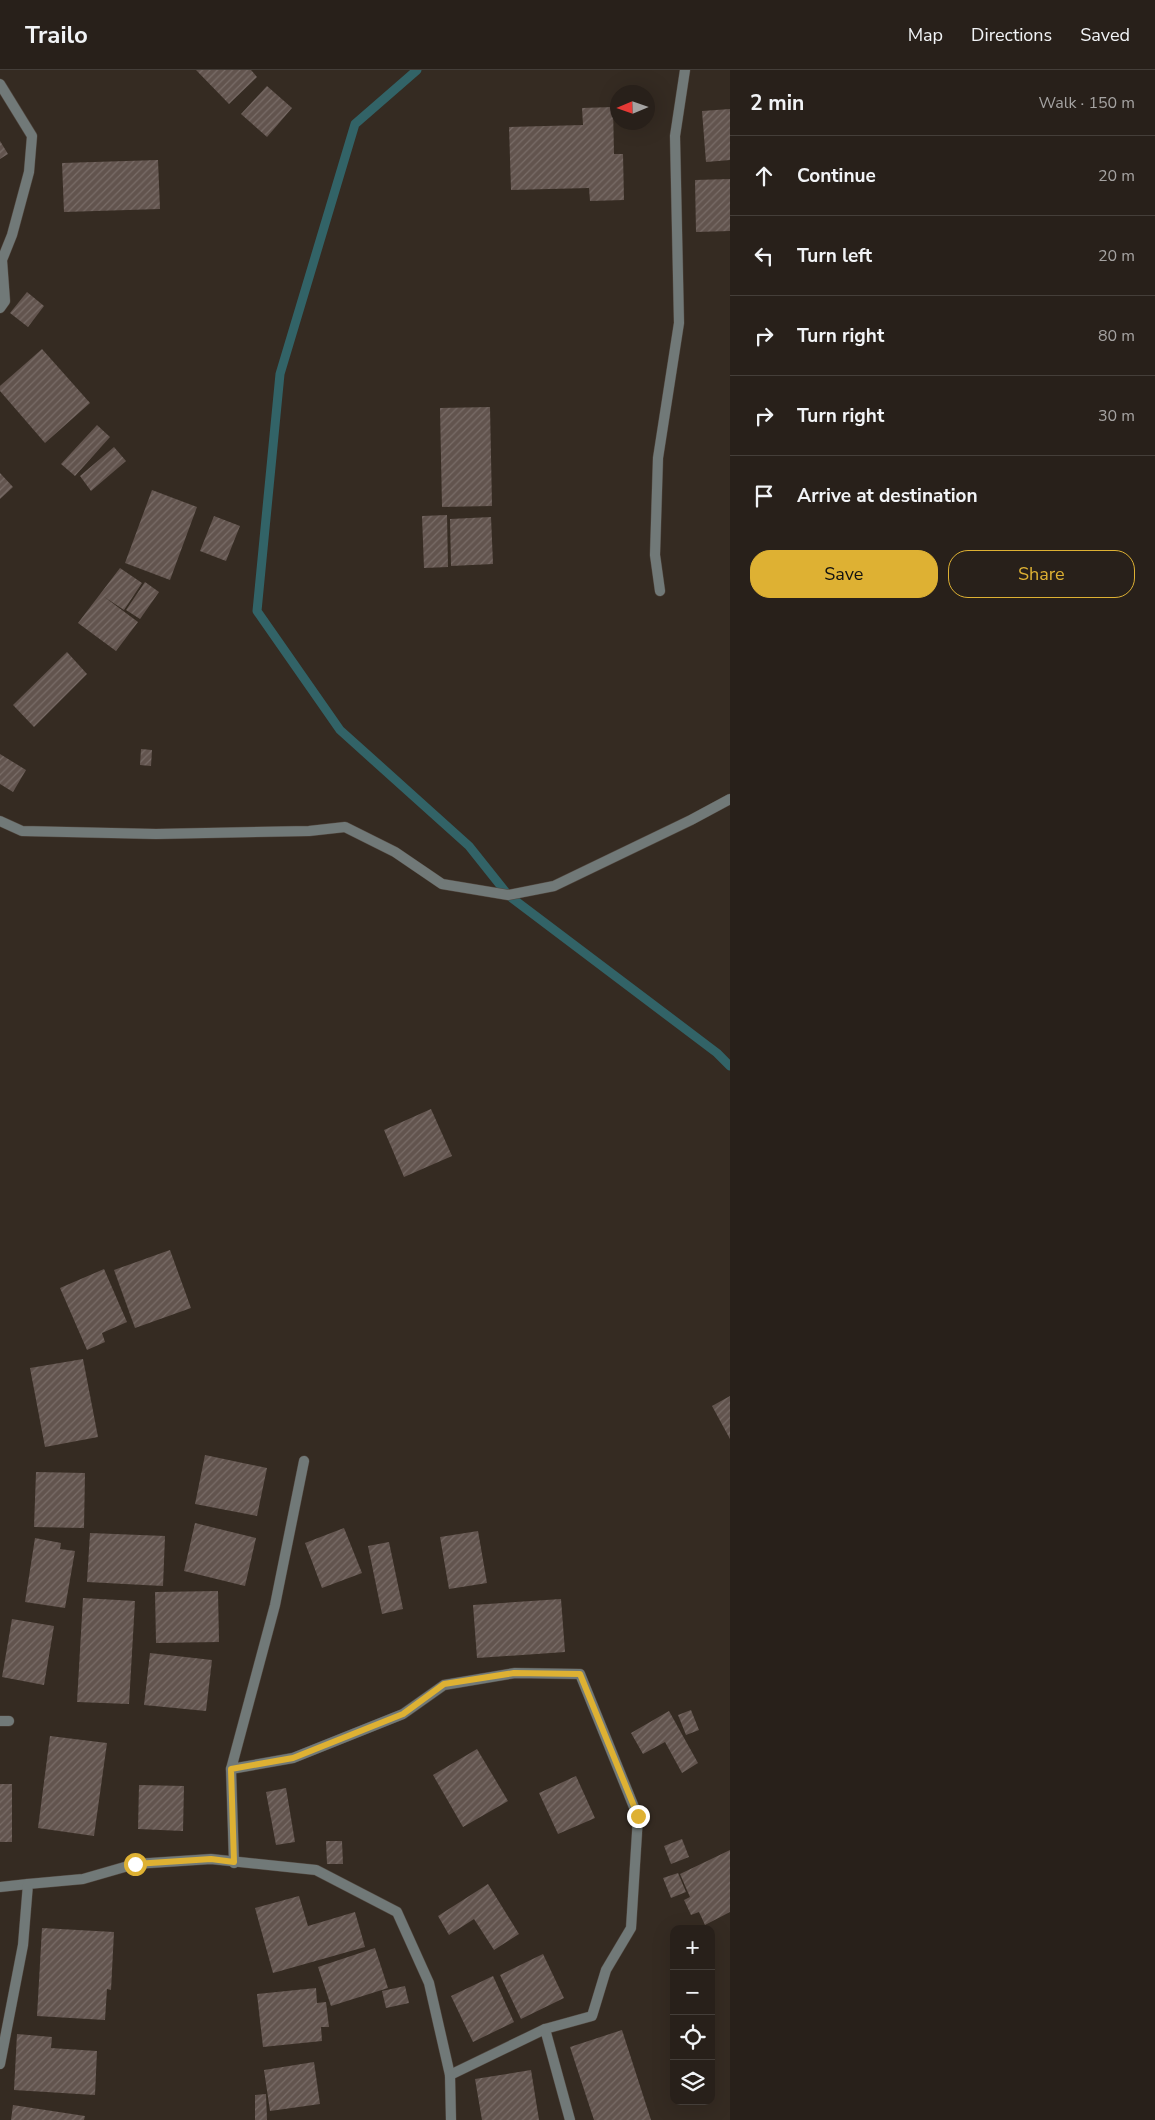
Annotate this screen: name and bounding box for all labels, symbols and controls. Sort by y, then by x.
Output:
text: Trailo [25,19,88,51]
text: Map [908,23,943,47]
text: Directions [971,23,1052,47]
text: Saved [1080,23,1130,47]
north arrow [610,85,655,130]
text: 2 min [750,89,804,117]
text: Walk · 150 m [1039,92,1135,114]
icon: ahead [750,162,778,190]
text: Continue [797,163,876,189]
text: 20 m [1098,165,1135,187]
icon: left [750,242,778,270]
text: Turn left [797,243,872,269]
text: 20 m [1098,245,1135,267]
icon: right [750,322,778,350]
text: Turn right [797,323,884,349]
text: 80 m [1098,325,1135,347]
icon: right [750,402,778,430]
text: Turn right [797,403,884,429]
text: 30 m [1098,405,1135,427]
icon: arrive [750,482,778,510]
text: Arrive at destination [797,483,978,509]
button: Save [750,550,938,598]
button: Share [948,550,1135,598]
route end [627,1805,650,1828]
route start [124,1853,147,1876]
map controls [670,1925,715,2105]
button: + [670,1925,715,1970]
button: − [670,1970,715,2015]
button: locate [670,2015,715,2060]
button: layers [670,2060,715,2105]

